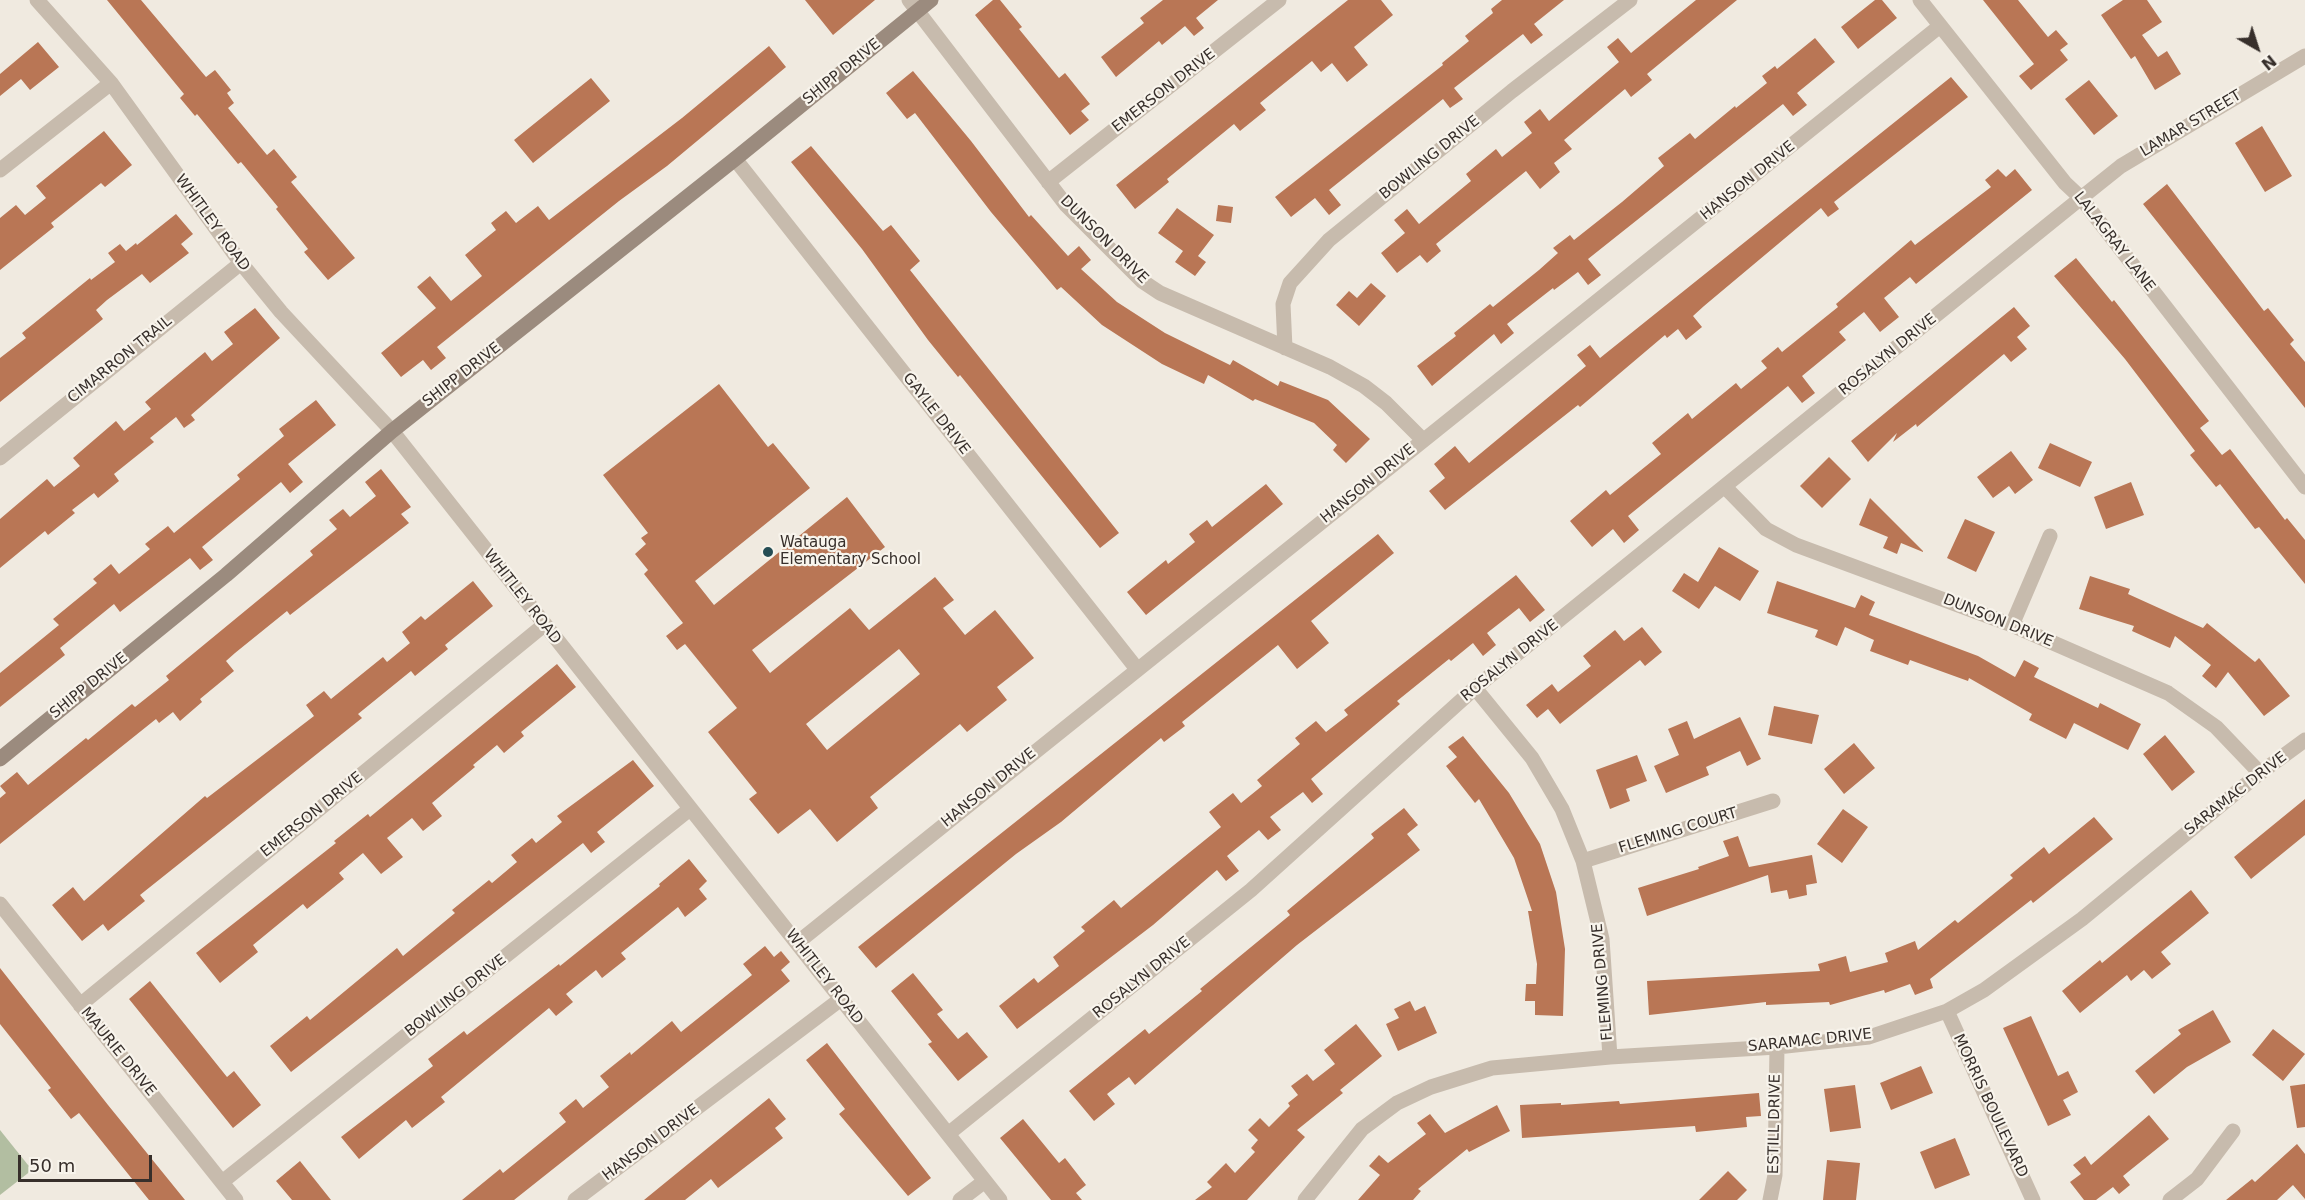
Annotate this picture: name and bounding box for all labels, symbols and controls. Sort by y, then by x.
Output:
north arrow [2227,18,2287,78]
street label: SHIPP DRIVE [800,35,884,109]
street label: EMERSON DRIVE [1109,45,1219,137]
text: N [2257,51,2280,74]
street label: LAMAR STREET [2137,87,2245,161]
street label: BOWLING DRIVE [1376,112,1484,204]
street label: HANSON DRIVE [1697,137,1799,225]
street label: WHITLEY ROAD [171,171,253,275]
street label: LALAGRAY LANE [2069,188,2159,296]
street label: DUNSON DRIVE [1056,192,1152,288]
street label: ROSALYN DRIVE [1836,310,1940,400]
street label: CIMARRON TRAIL [64,312,176,408]
street label: SHIPP DRIVE [419,339,505,411]
street label: GAYLE DRIVE [899,370,973,458]
street label: HANSON DRIVE [1317,440,1419,528]
place label: Watauga Elementary School [780,534,921,569]
marker: Watauga Elementary School [761,545,775,559]
street label: WHITLEY ROAD [479,546,565,648]
street label: DUNSON DRIVE [1940,591,2056,651]
street label: ROSALYN DRIVE [1458,616,1562,706]
street label: SHIPP DRIVE [47,649,131,723]
street label: HANSON DRIVE [938,744,1040,832]
street label: SARAMAC DRIVE [2181,749,2291,839]
street label: EMERSON DRIVE [257,768,367,862]
street label: FLEMING COURT [1616,804,1740,858]
street label: FLEMING DRIVE [1589,923,1617,1041]
street label: WHITLEY ROAD [781,926,867,1028]
street label: ROSALYN DRIVE [1090,933,1194,1023]
street label: BOWLING DRIVE [402,951,510,1041]
street label: MAURIE DRIVE [77,1004,159,1100]
street label: SARAMAC DRIVE [1747,1026,1873,1056]
street label: MORRIS BOULEVARD [1949,1031,2031,1181]
street label: ESTILL DRIVE [1765,1074,1785,1174]
street label: HANSON DRIVE [599,1101,703,1185]
scale bar [21,1143,154,1181]
text: 50 m [29,1155,75,1176]

